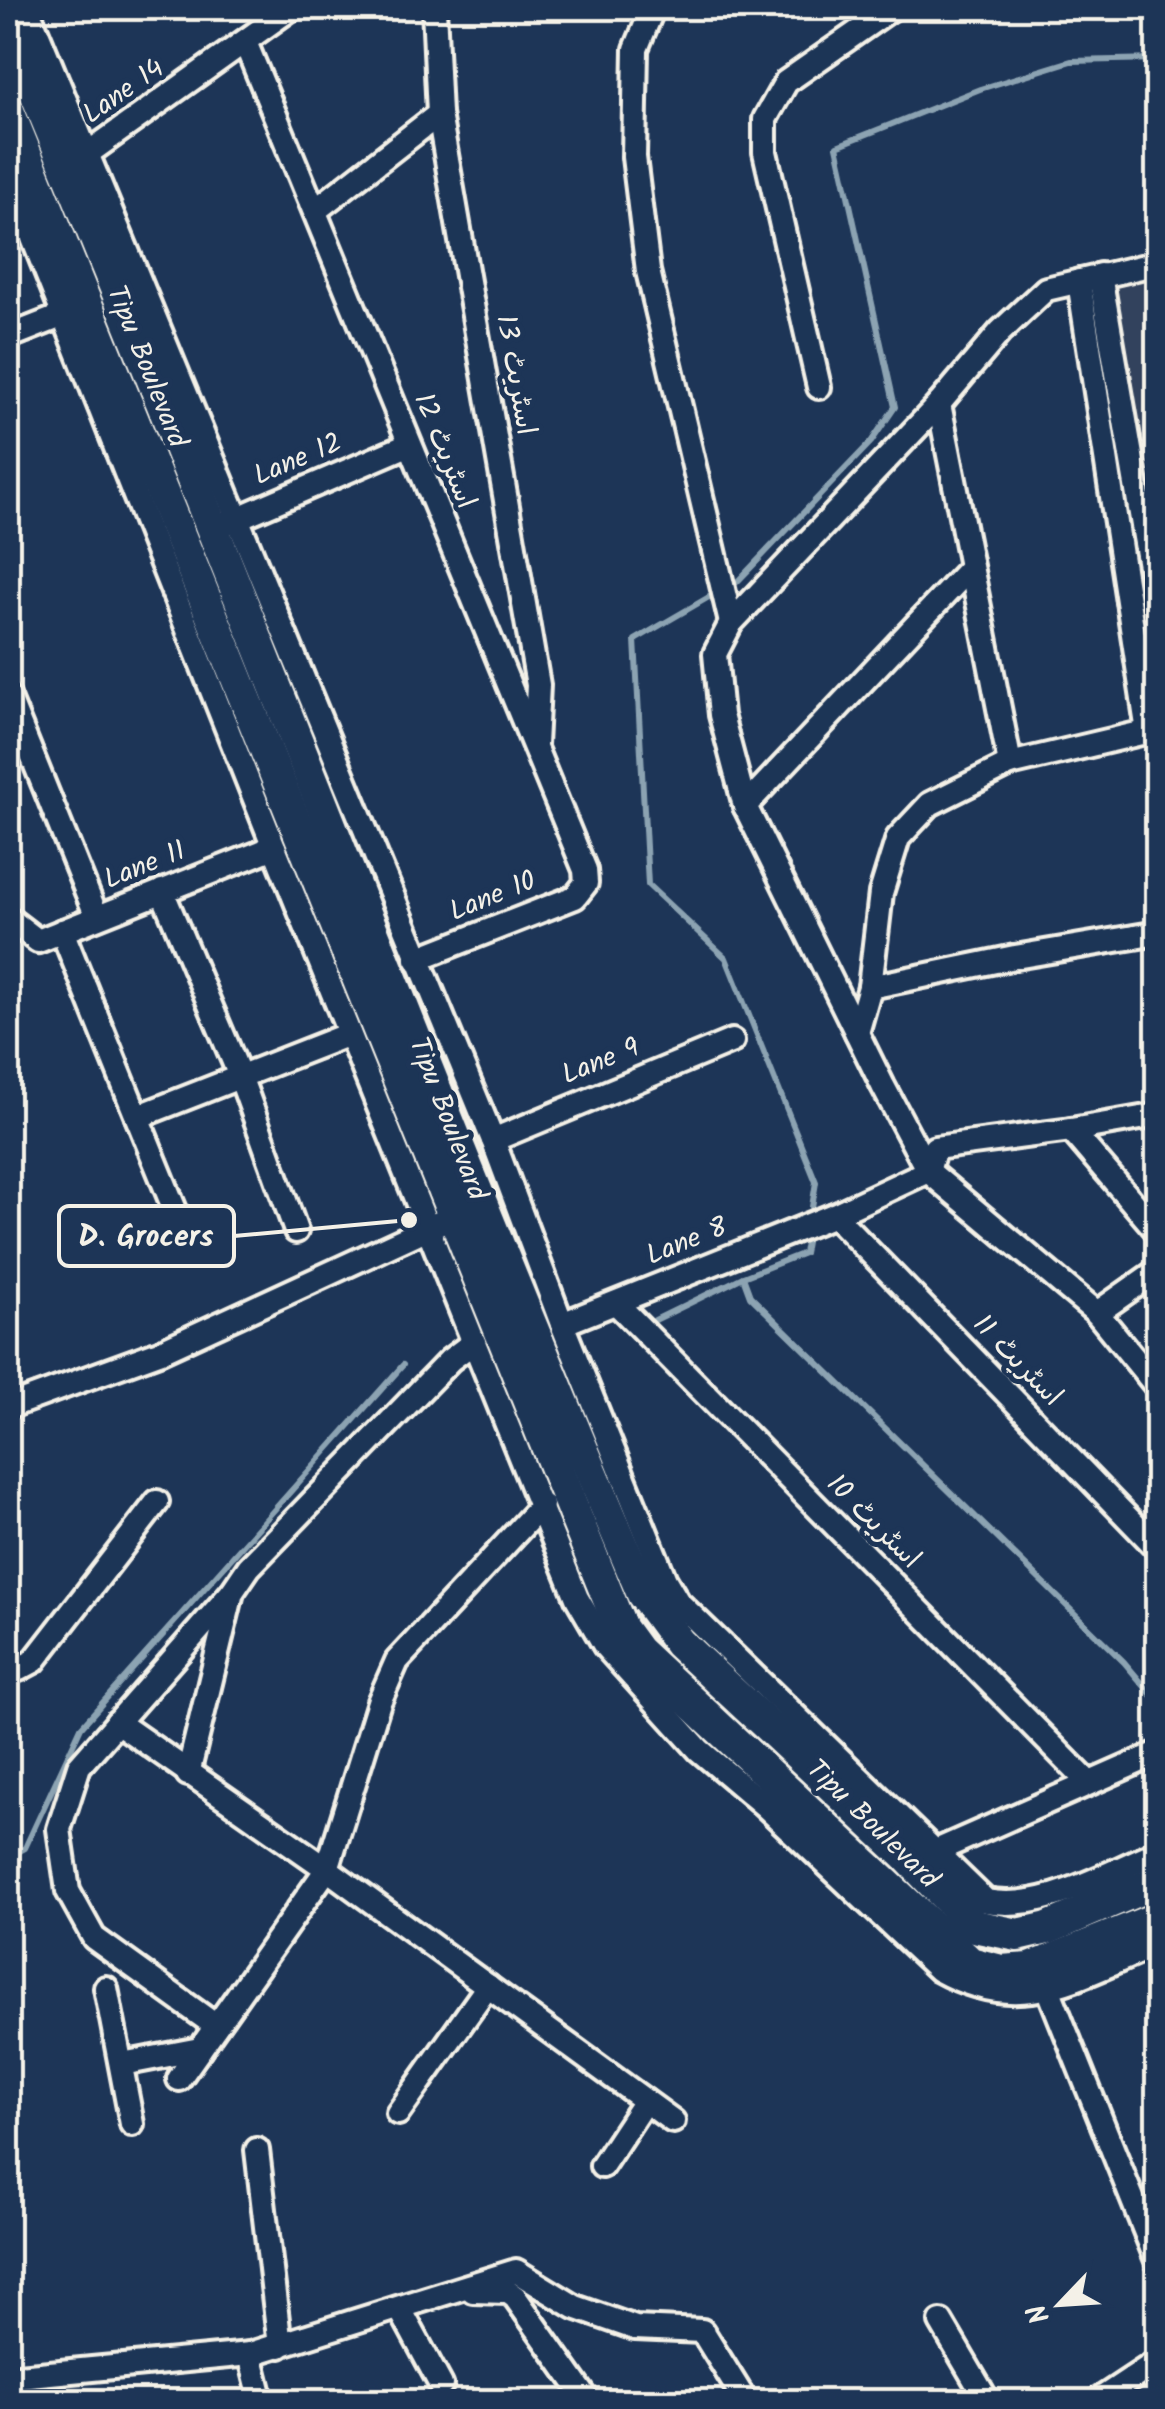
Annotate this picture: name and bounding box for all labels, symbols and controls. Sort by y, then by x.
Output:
street label: Lane 14 [74,47,174,137]
street label: Tipu Boulevard [93,279,199,456]
street label: اسٹریٹ 13 [482,311,548,439]
street label: اسٹریٹ 12 [400,386,488,516]
street label: Lane 12 [247,421,349,499]
street label: Lane 11 [97,829,193,903]
street label: Lane 10 [443,859,543,935]
street label: Lane 9 [555,1026,647,1098]
street label: Tipu Boulevard [395,1031,499,1208]
street label: Lane 8 [640,1205,735,1279]
callout: D. Grocers [59,1206,234,1266]
text: D. Grocers [78,1214,214,1262]
street label: اسٹریٹ 11 [961,1304,1073,1418]
street label: اسٹریٹ 10 [815,1464,931,1580]
street label: Tipu Boulevard [795,1749,950,1901]
north arrow [1010,2254,1110,2354]
text: N [1015,2296,1064,2331]

